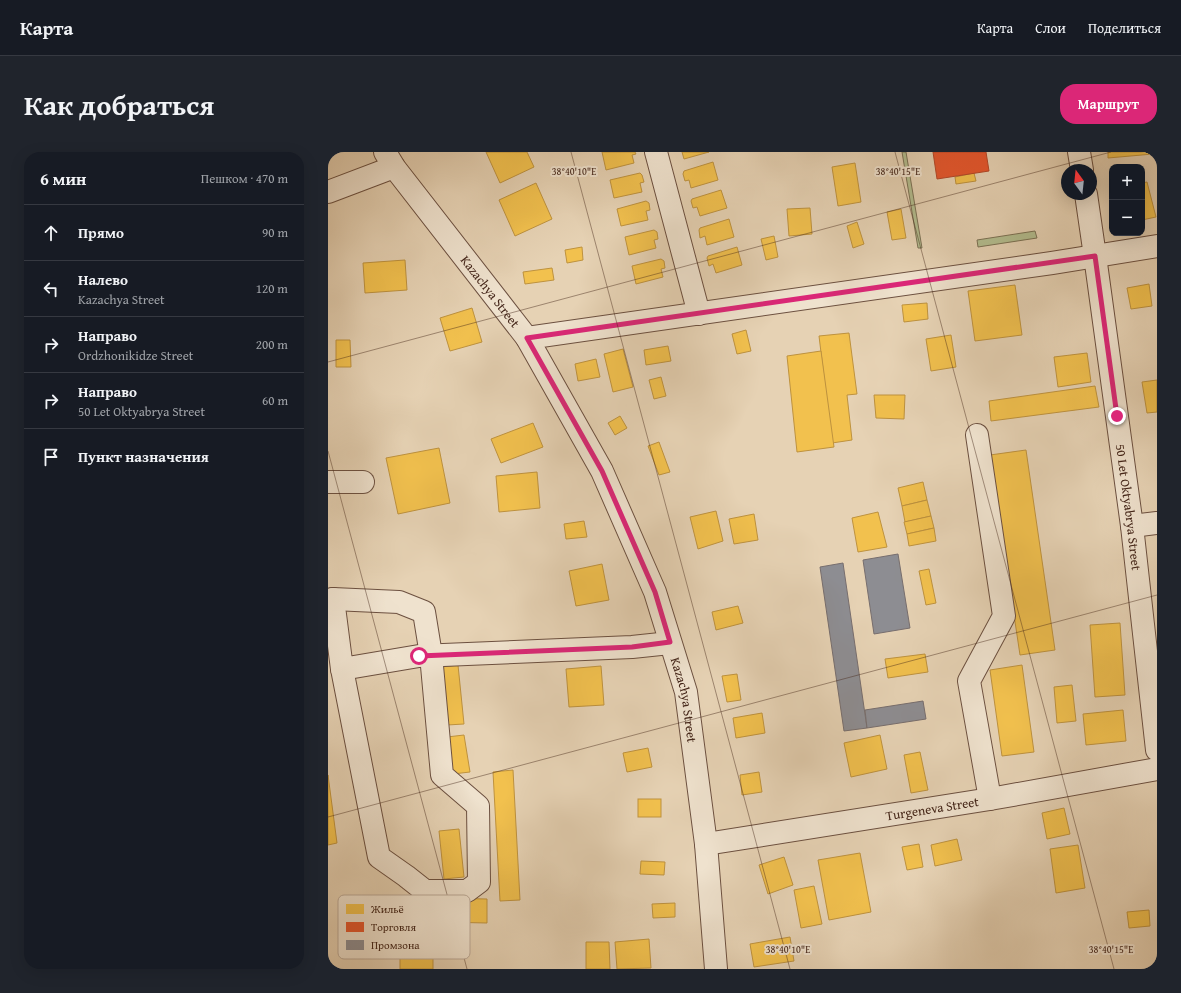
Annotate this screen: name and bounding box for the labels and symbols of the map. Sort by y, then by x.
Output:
text: 38°40'10"E [552,164,596,179]
text: 38°40'15"E [876,164,920,179]
north arrow [1061,164,1097,200]
street label: Kazachya Street [457,251,525,332]
route end [1108,407,1126,425]
street label: 50 Let Oktyabrya Street [1111,443,1146,572]
route start [410,647,428,665]
street label: Kazachya Street [666,655,702,744]
street label: Turgeneva Street [884,791,980,825]
legend [338,895,470,959]
text: Жильё [370,901,404,917]
text: Торговля [371,919,416,935]
text: Промзона [371,937,420,953]
text: 38°40'10"E [766,942,810,957]
text: 38°40'15"E [1089,942,1133,957]

